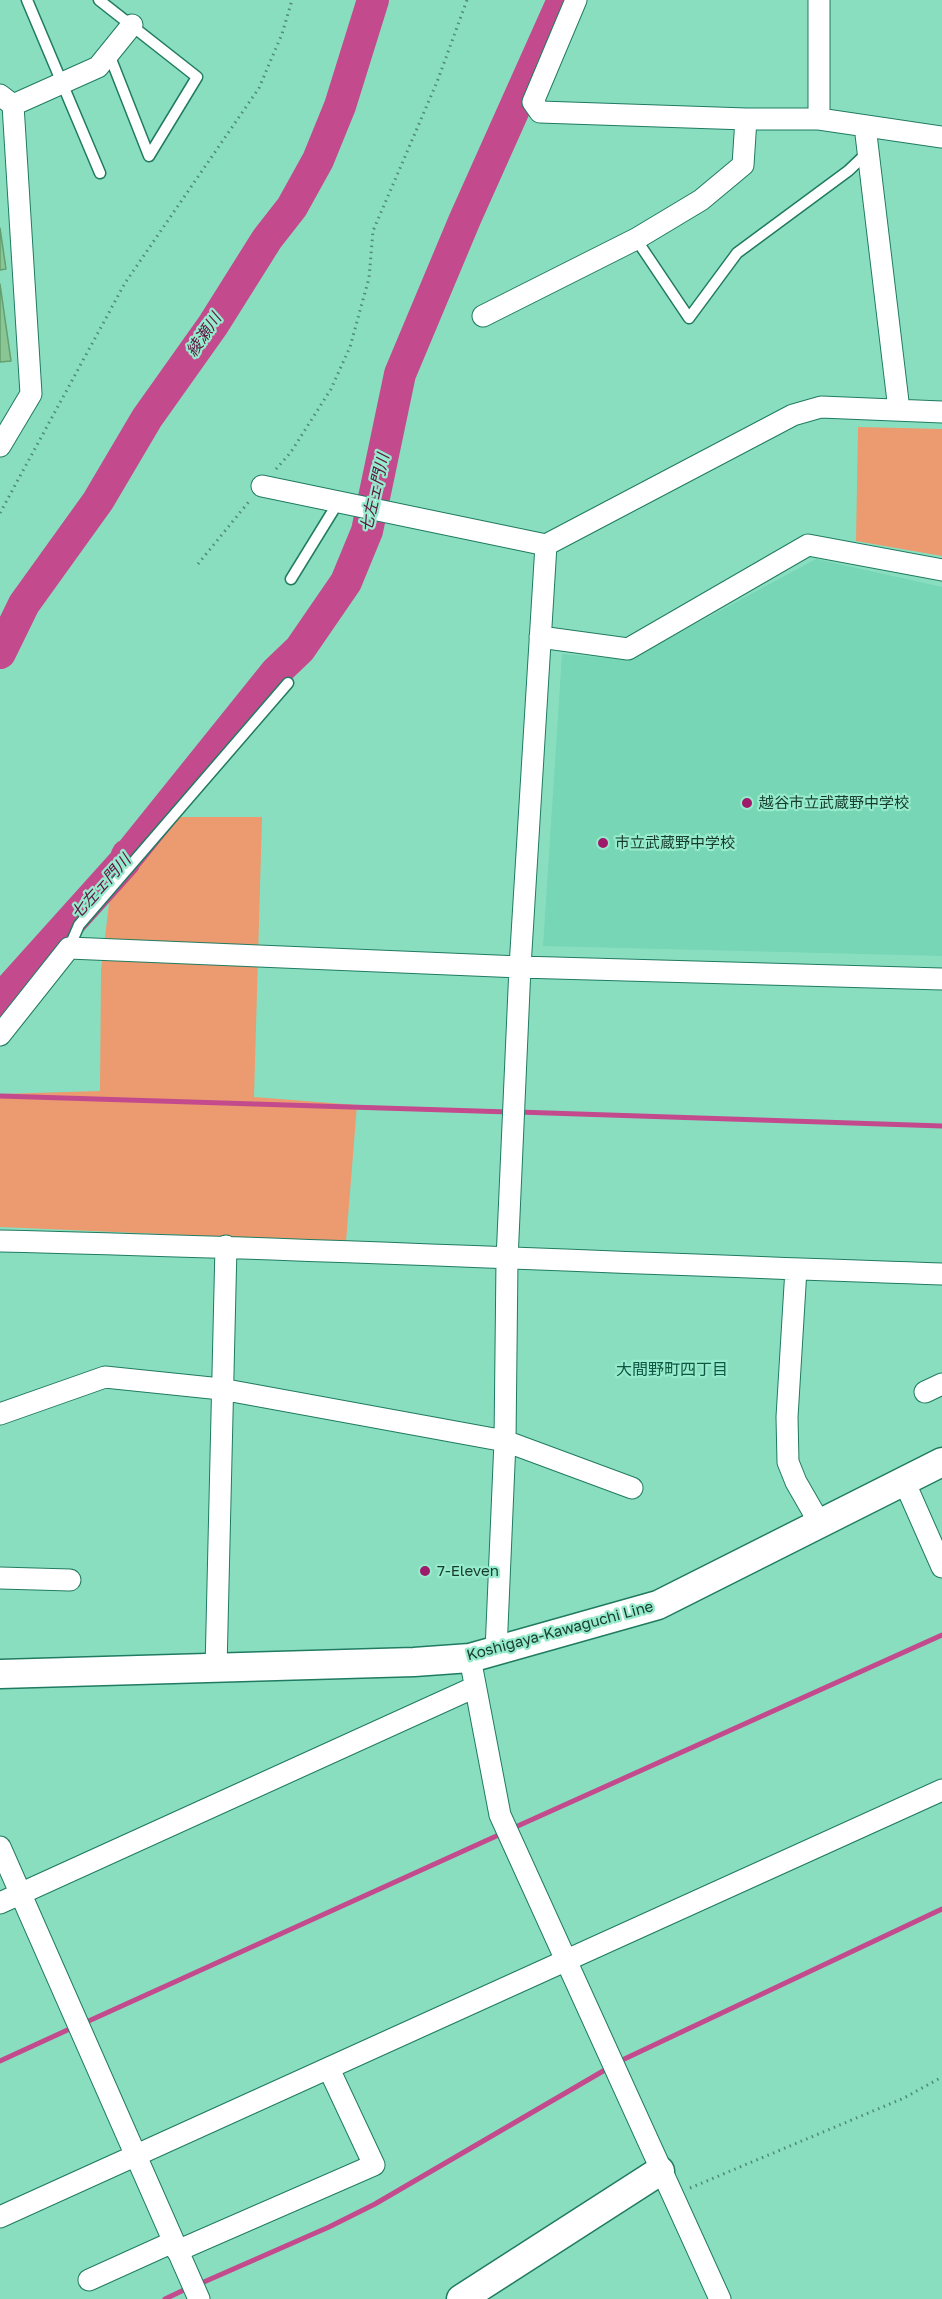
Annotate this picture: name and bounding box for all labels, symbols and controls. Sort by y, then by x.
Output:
water label: 綾瀬川 [183,310,225,360]
water label: 七左ェ門川 [357,452,393,534]
place label: 越谷市立武蔵野中学校 [759,794,909,812]
marker: 越谷市立武蔵野中学校 [740,796,754,810]
place label: 市立武蔵野中学校 [615,834,735,852]
marker: 市立武蔵野中学校 [596,836,610,850]
water label: 七左ェ門川 [67,851,135,923]
district label: 大間野町四丁目 [616,1360,728,1380]
place label: 7-Eleven [437,1562,499,1580]
marker: 7-Eleven [418,1564,432,1578]
street label: Koshigaya-Kawaguchi Line [465,1597,655,1665]

